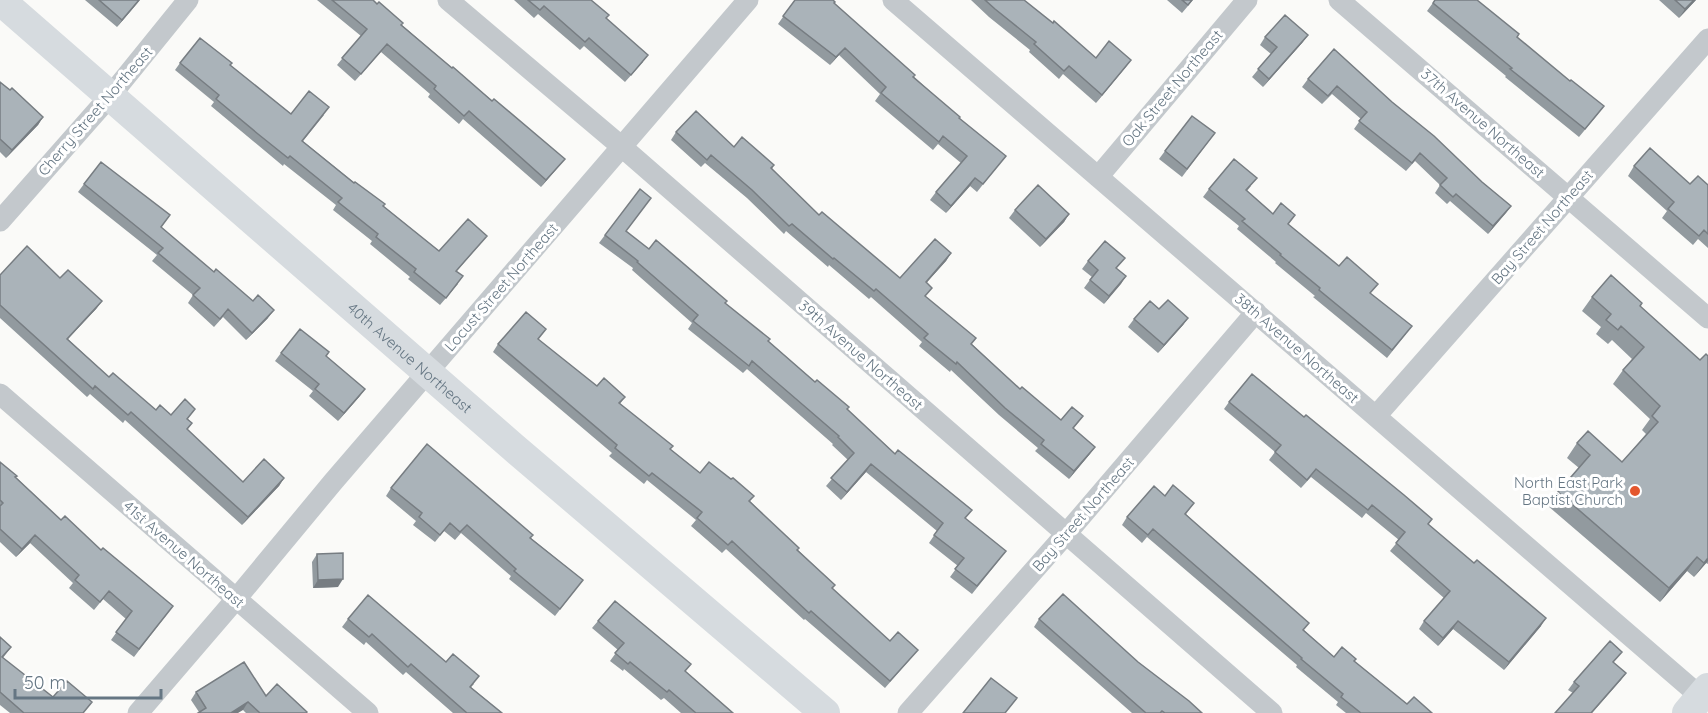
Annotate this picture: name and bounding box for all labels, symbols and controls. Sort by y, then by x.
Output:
street label: Oak Street Northeast [1118,26,1226,150]
street label: Cherry Street Northeast [34,42,156,180]
street label: 37th Avenue Northeast [1417,64,1549,182]
street label: Bay Street Northeast [1487,166,1597,288]
street label: Locust Street Northeast [440,219,562,355]
street label: 38th Avenue Northeast [1231,289,1363,407]
street label: 39th Avenue Northeast [795,296,927,414]
street label: 40th Avenue Northeast [344,298,476,417]
street label: Bay Street Northeast [1028,453,1138,575]
place label: North East Park Baptist Church [1514,473,1623,509]
marker: North East Park Baptist Church [1628,484,1642,498]
street label: 41st Avenue Northeast [120,496,248,612]
scale bar [15,662,160,700]
text: 50 m [24,671,66,694]

